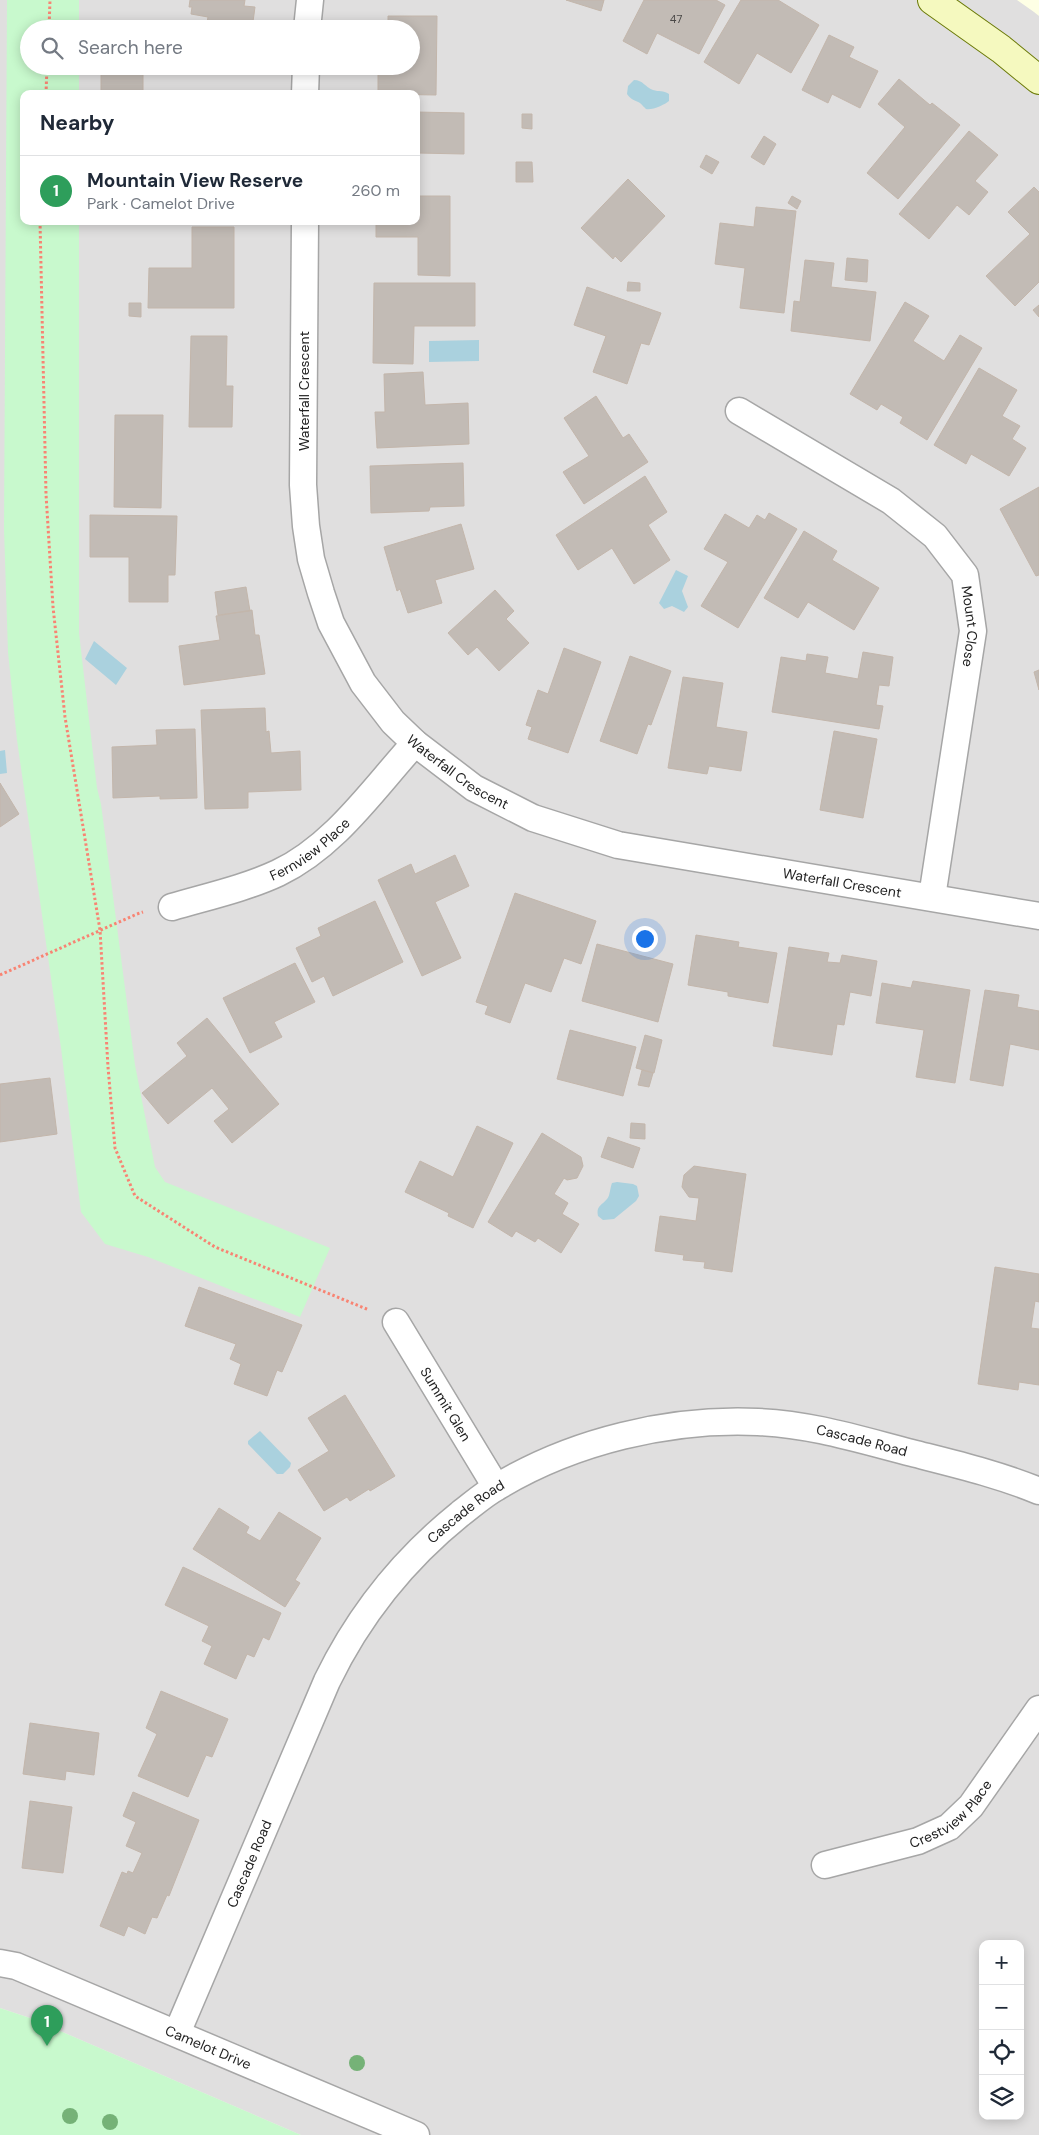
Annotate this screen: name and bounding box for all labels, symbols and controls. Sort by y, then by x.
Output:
house number: 47 [670,12,682,26]
search box [20,20,420,75]
icon: search [38,34,66,62]
text: Search here [78,35,183,60]
text: Nearby [40,109,114,137]
text: Mountain View Reserve [87,168,303,193]
text: 1 [53,180,59,201]
text: 260 m [351,180,400,201]
text: Park · Camelot Drive [87,193,235,214]
street label: Waterfall Crescent [295,331,313,451]
street label: Mount Close [958,585,982,668]
street label: Waterfall Crescent [403,731,512,813]
street label: Fernview Place [267,814,354,885]
street label: Waterfall Crescent [781,864,903,902]
your location [632,926,658,952]
street label: Summit Glen [416,1364,475,1444]
street label: Cascade Road [815,1420,909,1460]
street label: Cascade Road [423,1476,508,1547]
street label: Crestview Place [908,1776,996,1852]
street label: Cascade Road [223,1817,276,1910]
map controls [979,1940,1024,2120]
button: + [979,1940,1024,1985]
button: − [979,1985,1024,2030]
pin: 1 [31,2005,63,2046]
street label: Camelot Drive [163,2021,254,2073]
button: locate [979,2030,1024,2075]
button: layers [979,2075,1024,2120]

